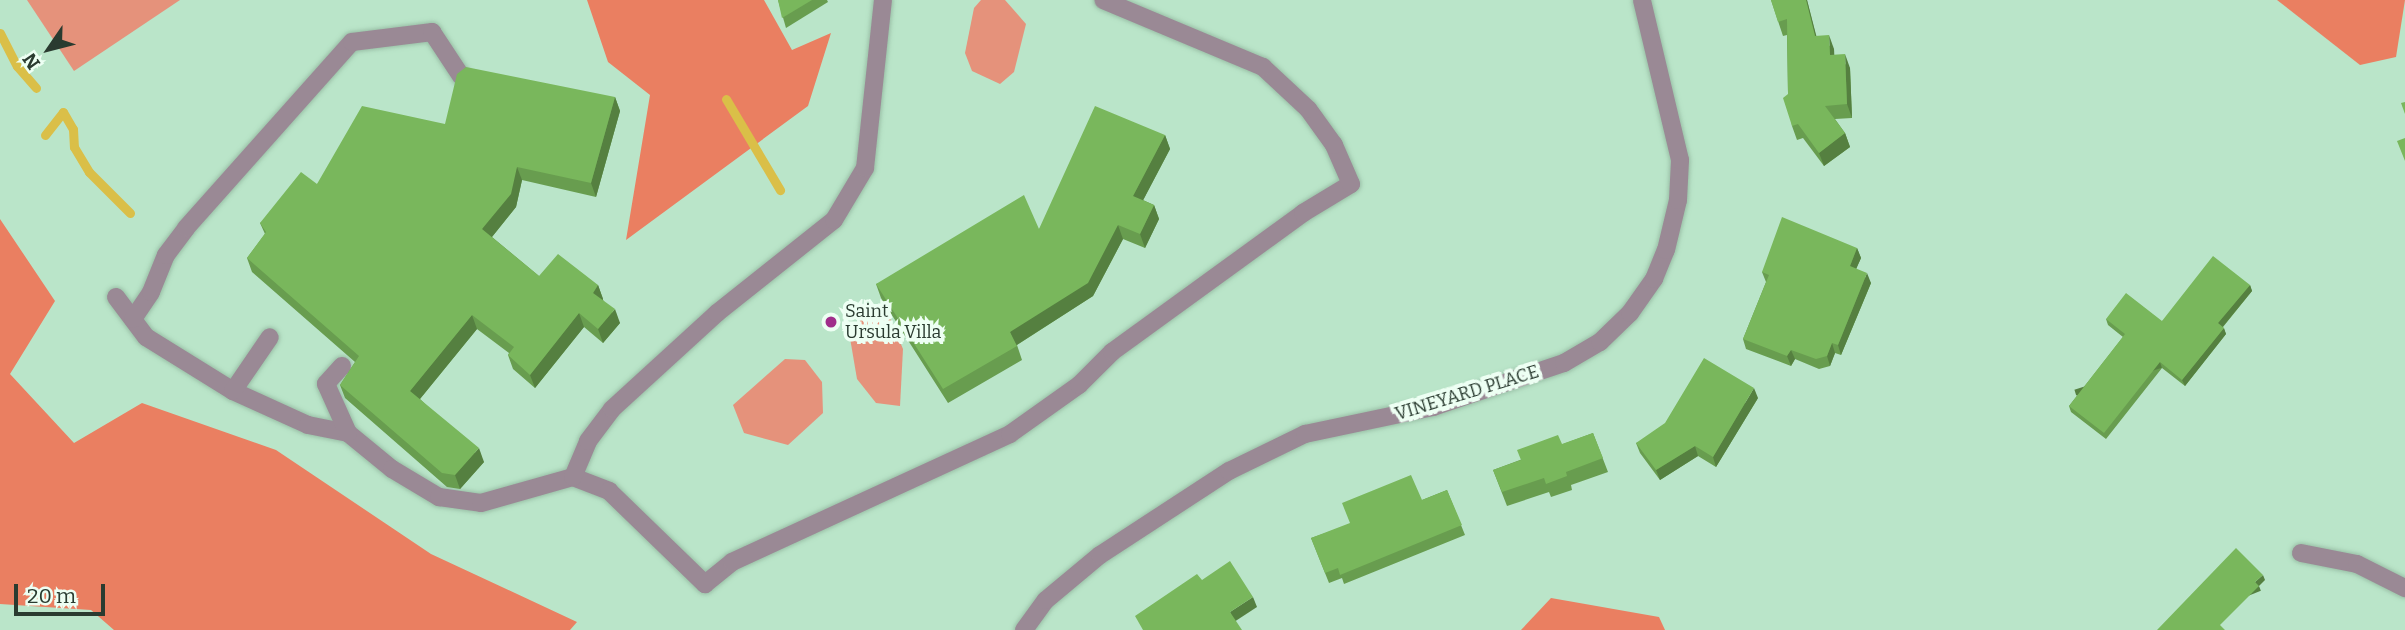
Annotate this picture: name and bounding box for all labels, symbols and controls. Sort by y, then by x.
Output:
north arrow [14,14,84,84]
text: N [18,49,45,74]
place label: Saint Ursula Villa [845,301,941,344]
marker: Saint Ursula Villa [823,314,839,330]
street label: VINEYARD PLACE [1393,361,1541,425]
scale bar [18,570,108,614]
text: 20 m [27,583,76,609]

